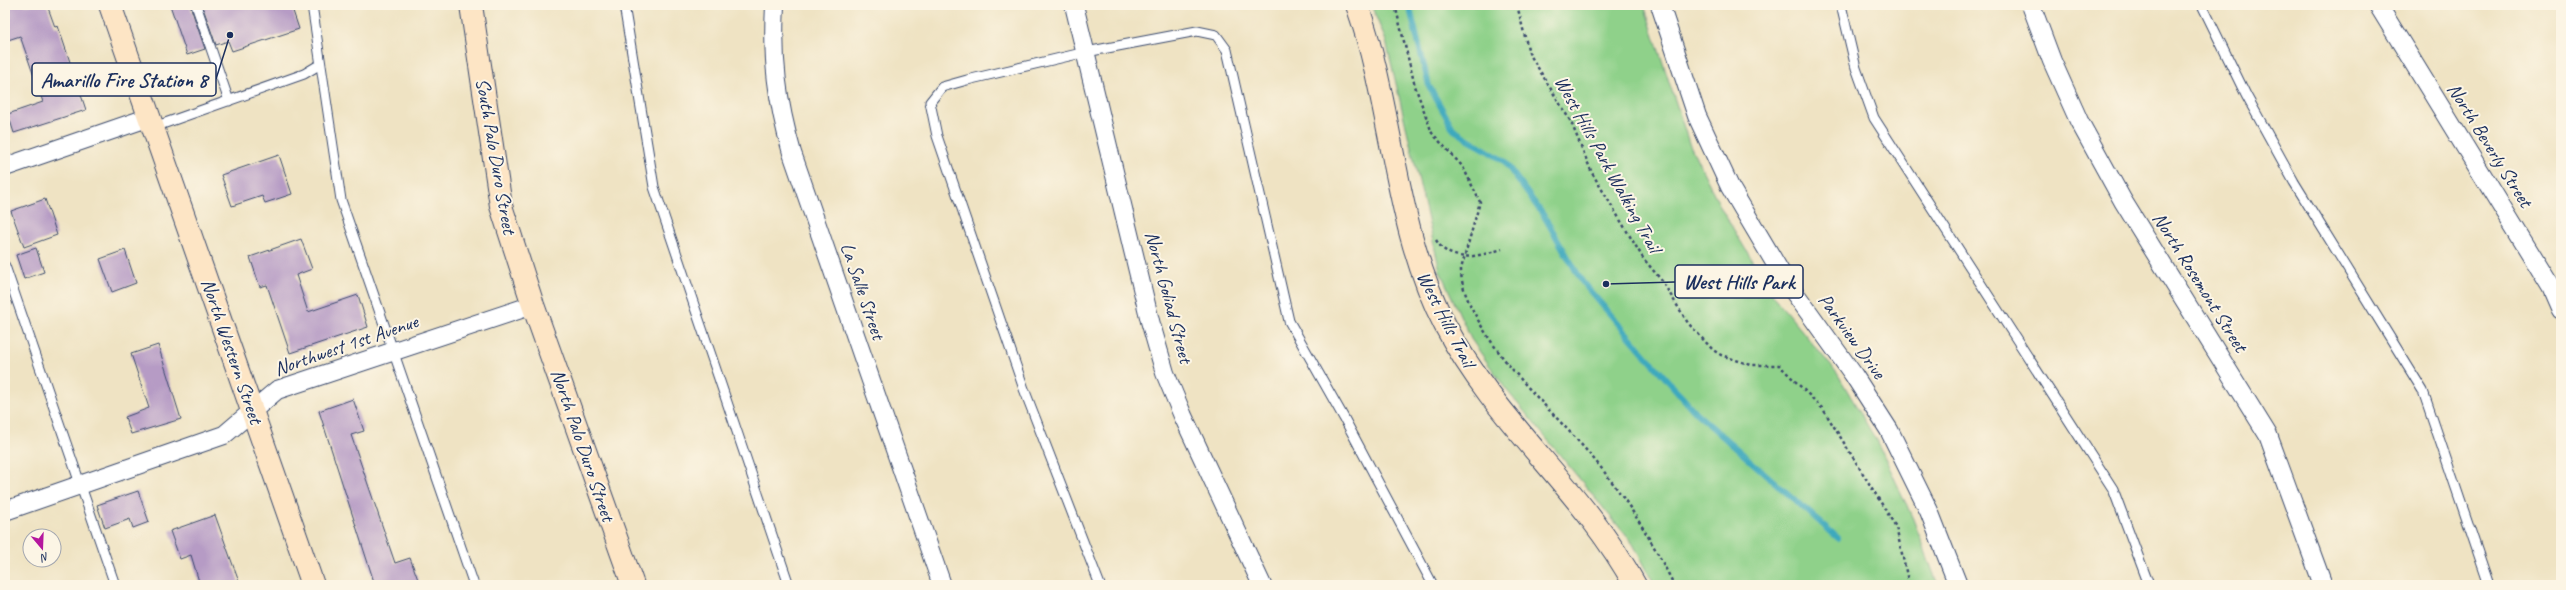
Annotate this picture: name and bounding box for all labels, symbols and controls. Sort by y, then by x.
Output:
callout: Amarillo Fire Station 8 [32,63,216,96]
text: Amarillo Fire Station 8 [41,67,210,93]
street label: West Hills Park Walking Trail [1549,71,1669,260]
street label: South Palo Duro Street [470,76,522,238]
street label: North Beverly Street [2442,78,2539,214]
street label: North Rosemont Street [2147,208,2254,359]
street label: North Goliad Street [1139,228,1199,368]
street label: La Salle Street [835,239,892,345]
callout: West Hills Park [1675,265,1803,298]
street label: West Hills Trail [1411,267,1482,374]
text: West Hills Park [1683,269,1797,295]
street label: North Western Street [195,275,269,429]
street label: Parkview Drive [1813,288,1892,385]
street label: Northwest 1st Avenue [271,308,423,381]
street label: North Palo Duro Street [545,366,622,527]
north arrow [22,528,62,568]
text: N [38,550,51,566]

